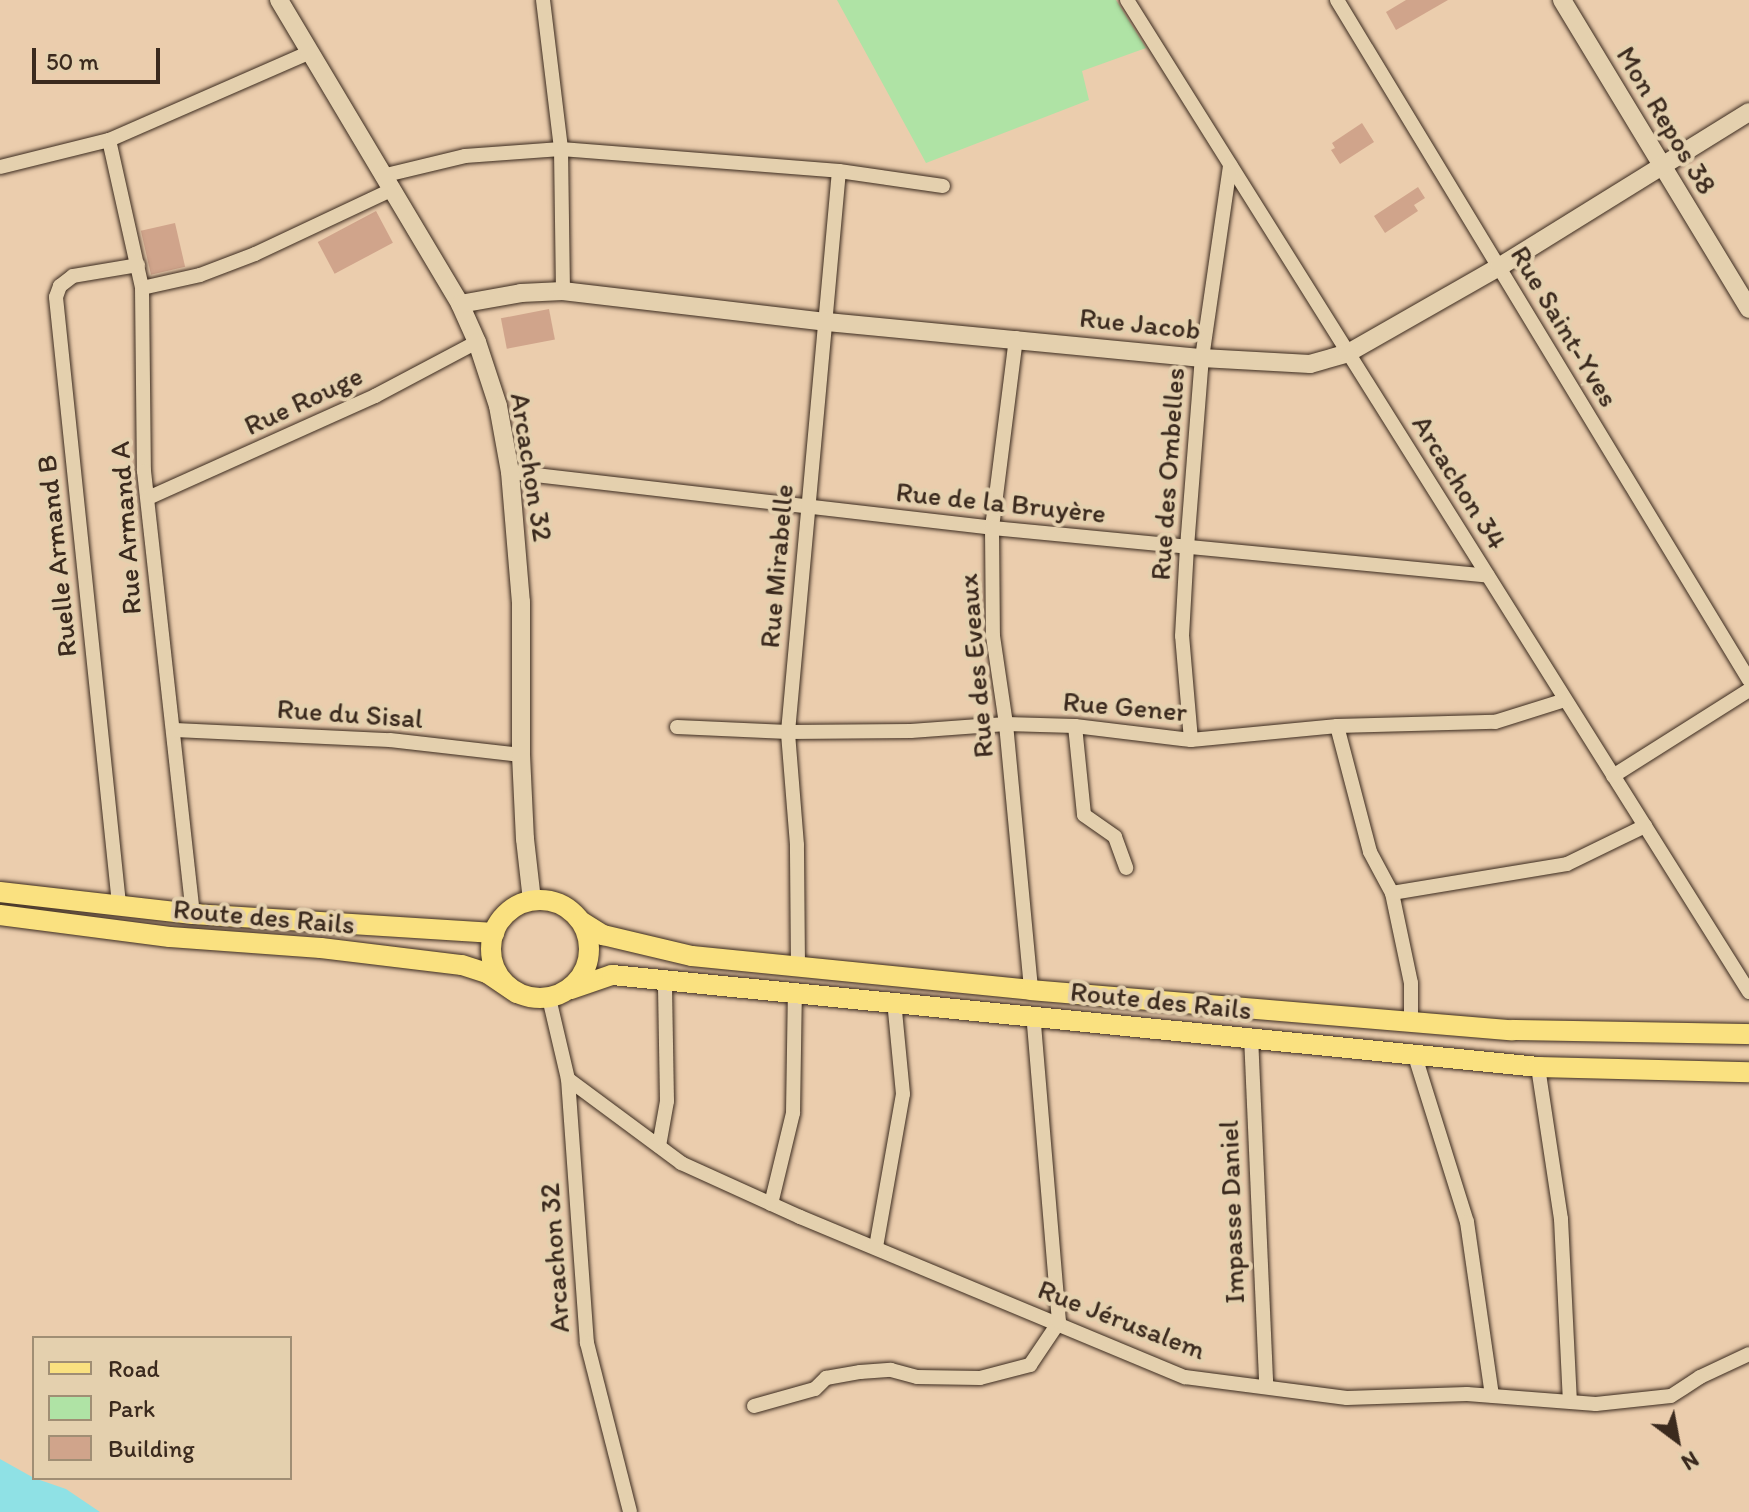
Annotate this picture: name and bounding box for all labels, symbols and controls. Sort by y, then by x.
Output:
scale bar [36,32,164,82]
street label: Mon Repos 38 [1610,40,1724,200]
text: 50 m [46,47,99,76]
street label: Rue Saint-Yves [1504,239,1626,413]
street label: Rue Jacob [1078,300,1202,346]
street label: Rue Rouge [239,358,367,442]
street label: Rue des Ombelles [1143,367,1191,581]
street label: Arcachon 32 [504,390,560,544]
street label: Arcachon 34 [1405,409,1515,555]
street label: Rue Armand A [102,440,148,616]
street label: Ruelle Armand B [29,453,83,659]
street label: Rue de la Bruyère [894,474,1108,530]
street label: Rue Mirabelle [752,483,800,649]
street label: Rue des Eveaux [950,573,1000,759]
street label: Rue Gener [1062,684,1188,728]
street label: Rue du Sisal [276,691,424,735]
street label: Route des Rails [171,891,357,941]
street label: Route des Rails [1068,974,1254,1026]
street label: Impasse Daniel [1211,1119,1251,1305]
street label: Arcachon 32 [532,1182,576,1334]
street label: Rue Jérusalem [1034,1272,1210,1366]
legend [32,1336,292,1480]
text: Road [108,1354,160,1383]
text: Park [108,1394,155,1423]
north arrow [1637,1400,1717,1480]
text: Building [108,1434,195,1463]
text: N [1677,1445,1703,1476]

